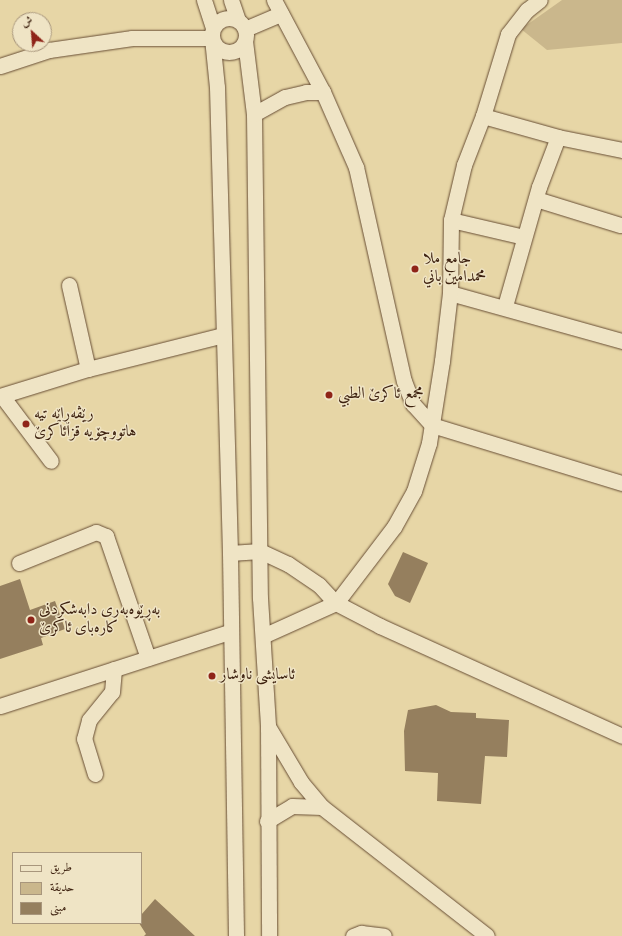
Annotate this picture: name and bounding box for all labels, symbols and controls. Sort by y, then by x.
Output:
north arrow [12,12,52,52]
text: ش [19,13,36,32]
place label: جامع ملا محمدامين باني [423,250,486,288]
marker: جامع ملا محمدامين باني [410,264,420,274]
place label: مجمع ئاکرێ الطبي [338,385,424,405]
marker: مجمع ئاکرێ الطبي [323,389,335,401]
place label: رێڤەڕاێە تیە هاتووچۆیە قزائاکرێ [34,405,136,443]
marker: رێڤەڕاێە تیە هاتووچۆیە قزائاکرێ [21,419,31,429]
place label: بەڕێوەبەری دابەشکردنی کارەبای ئاکرێ [39,601,160,639]
marker: بەڕێوەبەری دابەشکردنی کارەبای ئاکرێ [26,615,36,625]
place label: ئاسايشى ناوشار [220,666,295,686]
marker: ئاسايشى ناوشار [207,671,217,681]
legend [12,852,142,924]
text: طريق [50,859,72,877]
text: حديقة [50,879,74,897]
text: مبنى [50,899,66,917]

